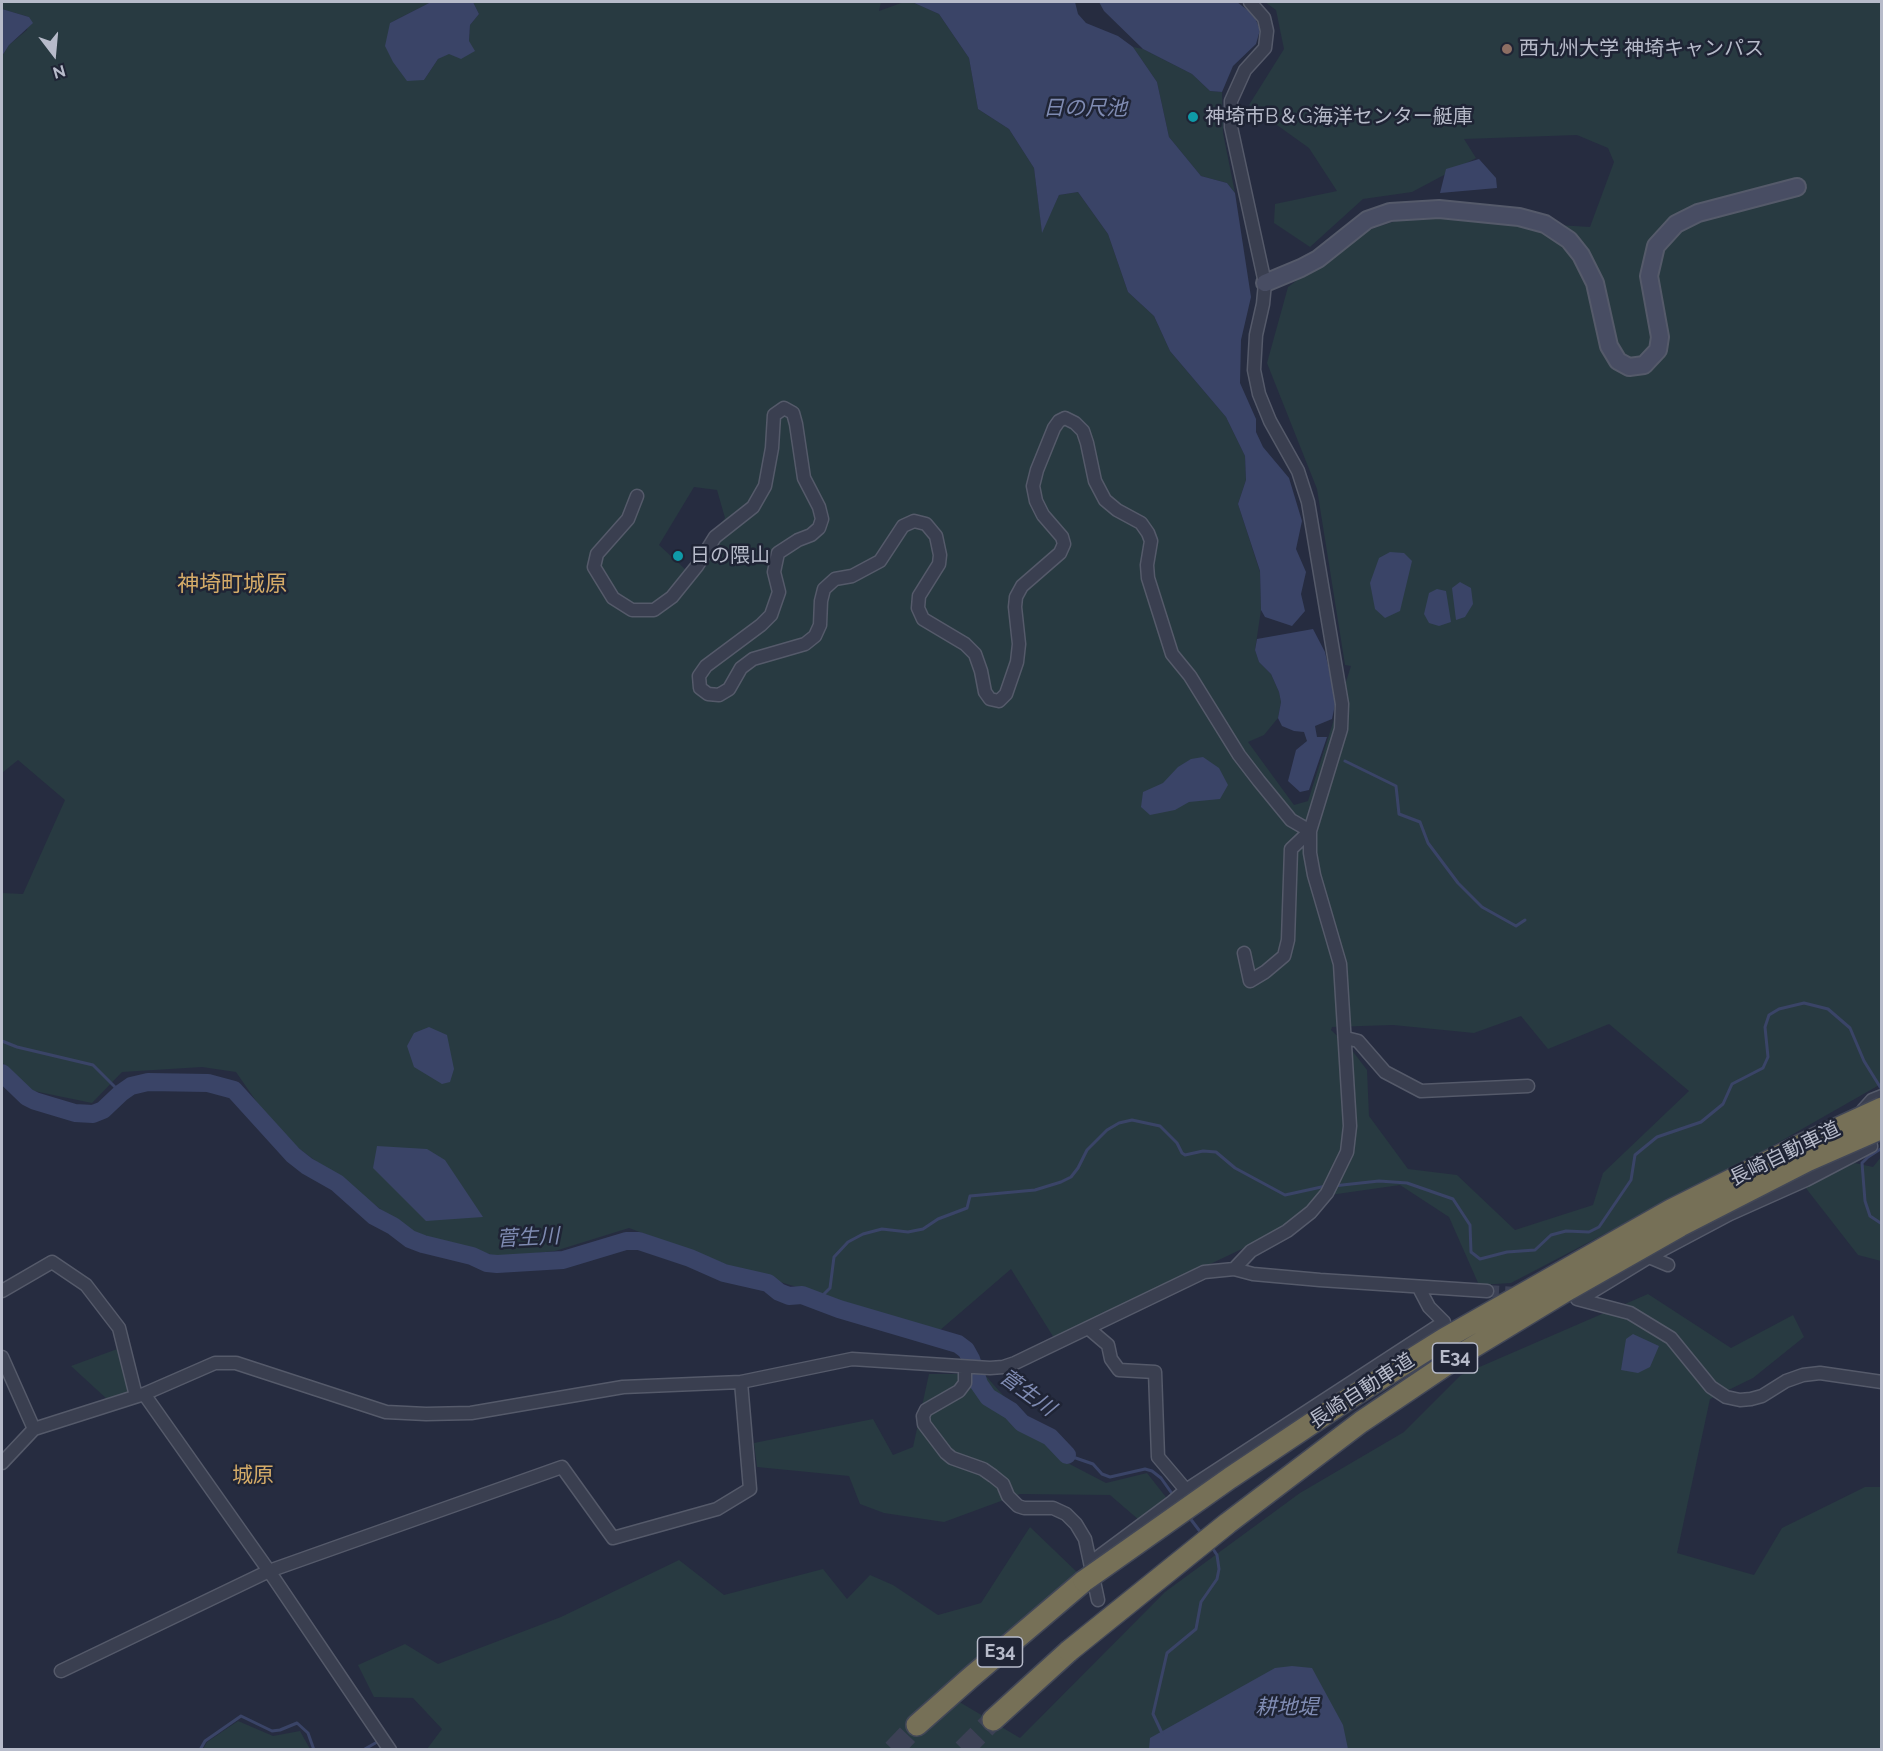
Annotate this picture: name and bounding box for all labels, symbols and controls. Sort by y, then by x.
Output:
north arrow [24,24,84,84]
place label: 西九州大学 神埼キャンパス [1519,37,1764,61]
marker: 西九州大学 神埼キャンパス [1500,42,1514,56]
text: N [51,61,68,83]
water label: 日の尺池 [1043,96,1127,122]
place label: 神埼市B＆G海洋センター艇庫 [1205,105,1473,129]
marker: 神埼市B＆G海洋センター艇庫 [1186,110,1200,124]
place label: 日の隈山 [690,544,770,568]
marker: 日の隈山 [671,549,685,563]
district label: 神埼町城原 [177,571,287,597]
street label: 長崎自動車道 [1726,1117,1844,1191]
water label: 菅生川 [496,1224,560,1252]
road number: E34 [1432,1343,1478,1373]
street label: 長崎自動車道 [1305,1348,1419,1434]
water label: 菅生川 [994,1364,1060,1422]
district label: 城原 [232,1463,274,1489]
road number: E34 [978,1637,1022,1667]
water label: 耕地堤 [1256,1695,1318,1721]

